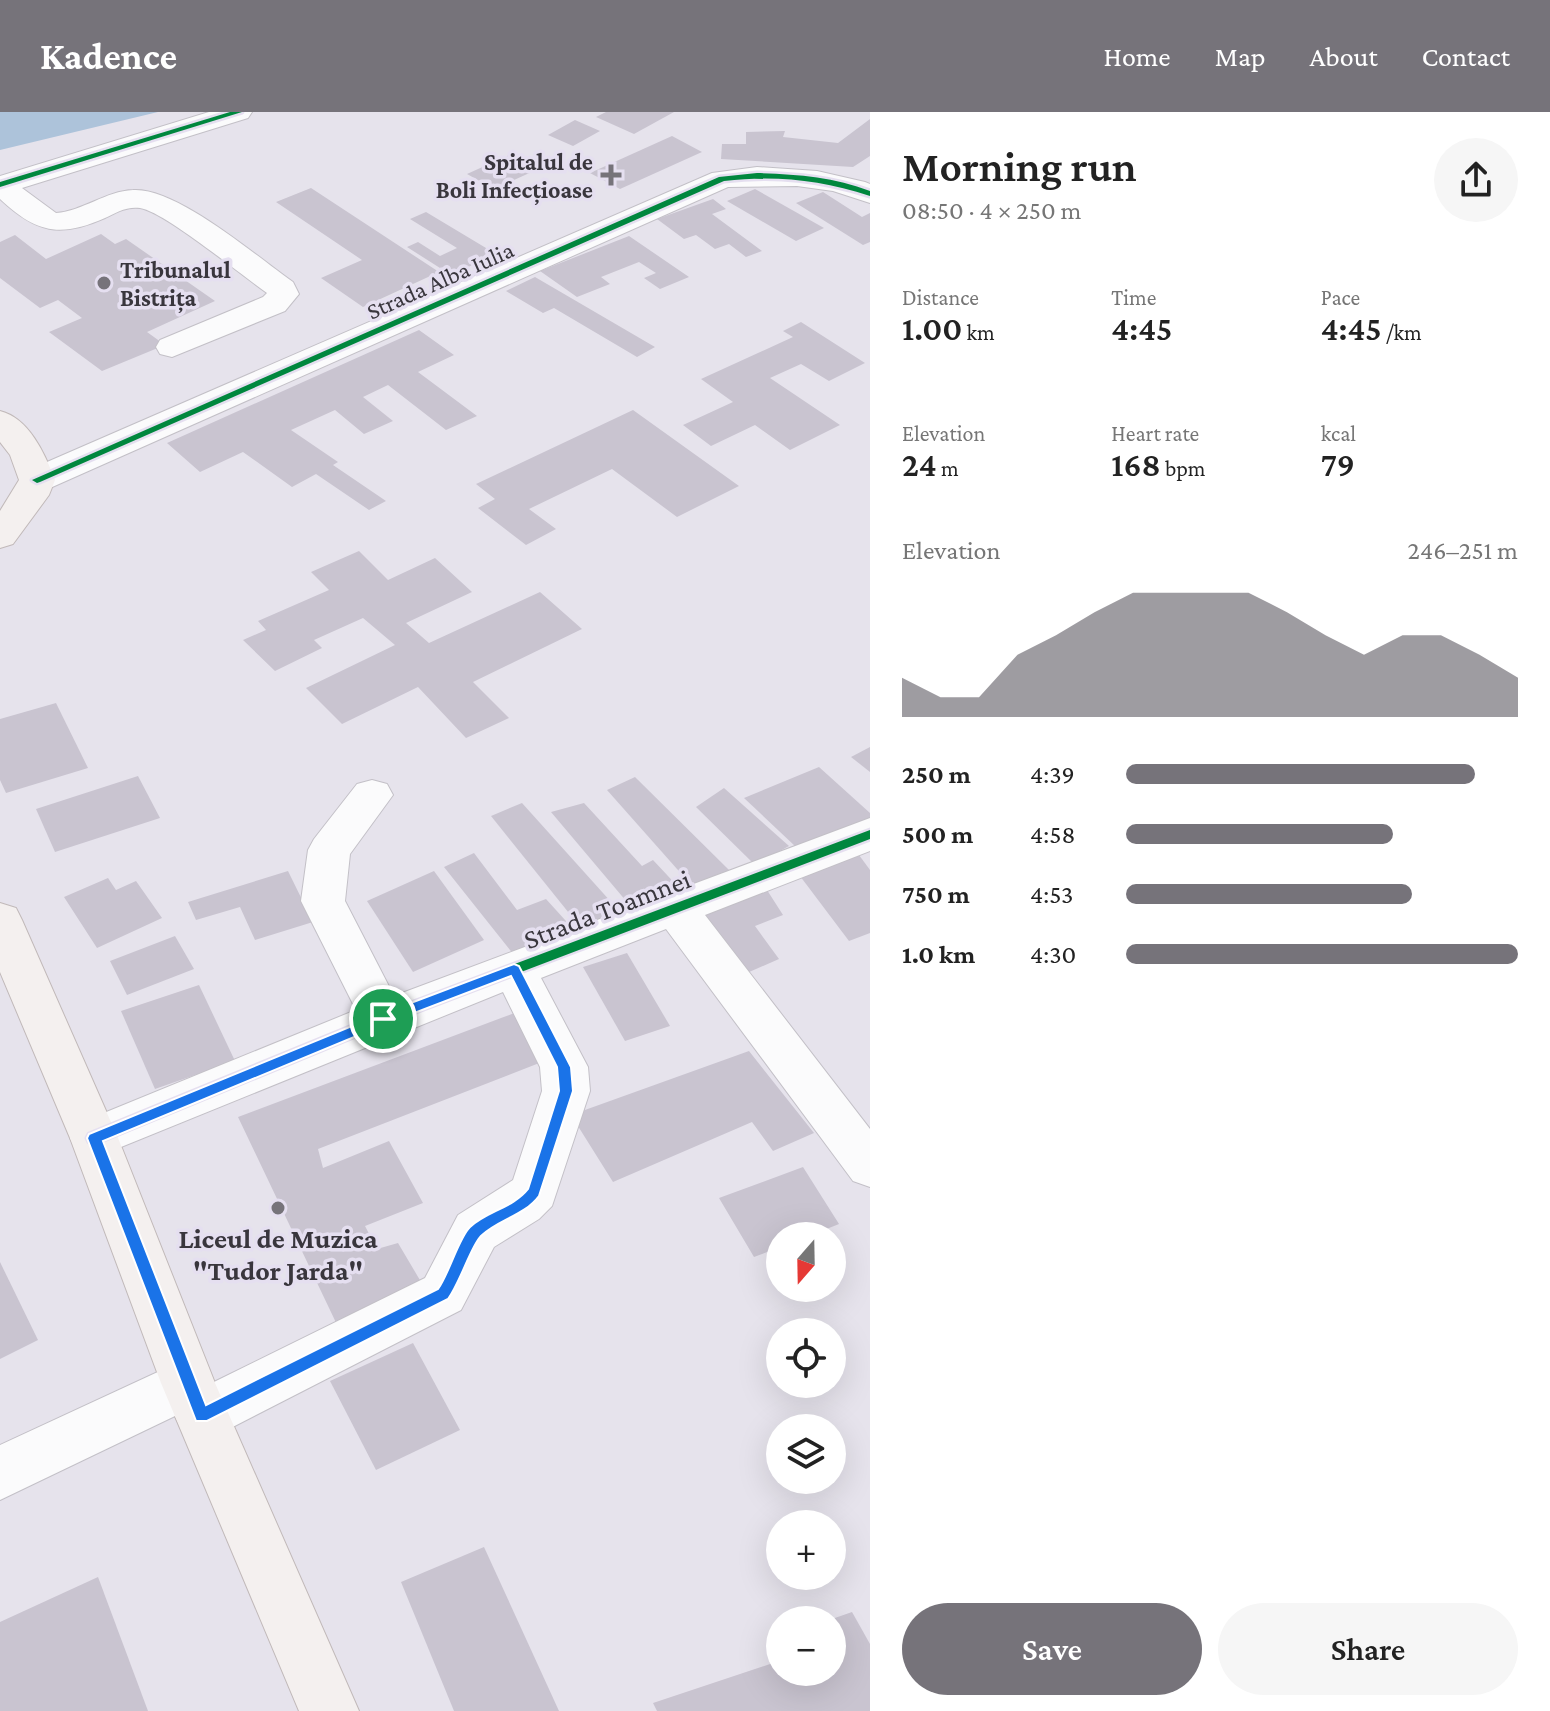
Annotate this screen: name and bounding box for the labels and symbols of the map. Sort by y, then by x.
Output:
place label: Spitalul de Boli Infecțioase [436,148,593,206]
marker: Spitalul de Boli Infecțioase [600,164,622,186]
street label: Strada Alba Iulia [362,236,518,324]
place label: Tribunalul Bistrița [120,256,231,314]
marker: Tribunalul Bistrița [95,274,113,292]
street label: Strada Toamnei [519,863,695,955]
pin [349,985,417,1053]
marker: Liceul de Muzica "Tudor Jarda" [269,1199,287,1217]
north arrow [766,1222,846,1302]
place label: Liceul de Muzica "Tudor Jarda" [178,1223,378,1286]

